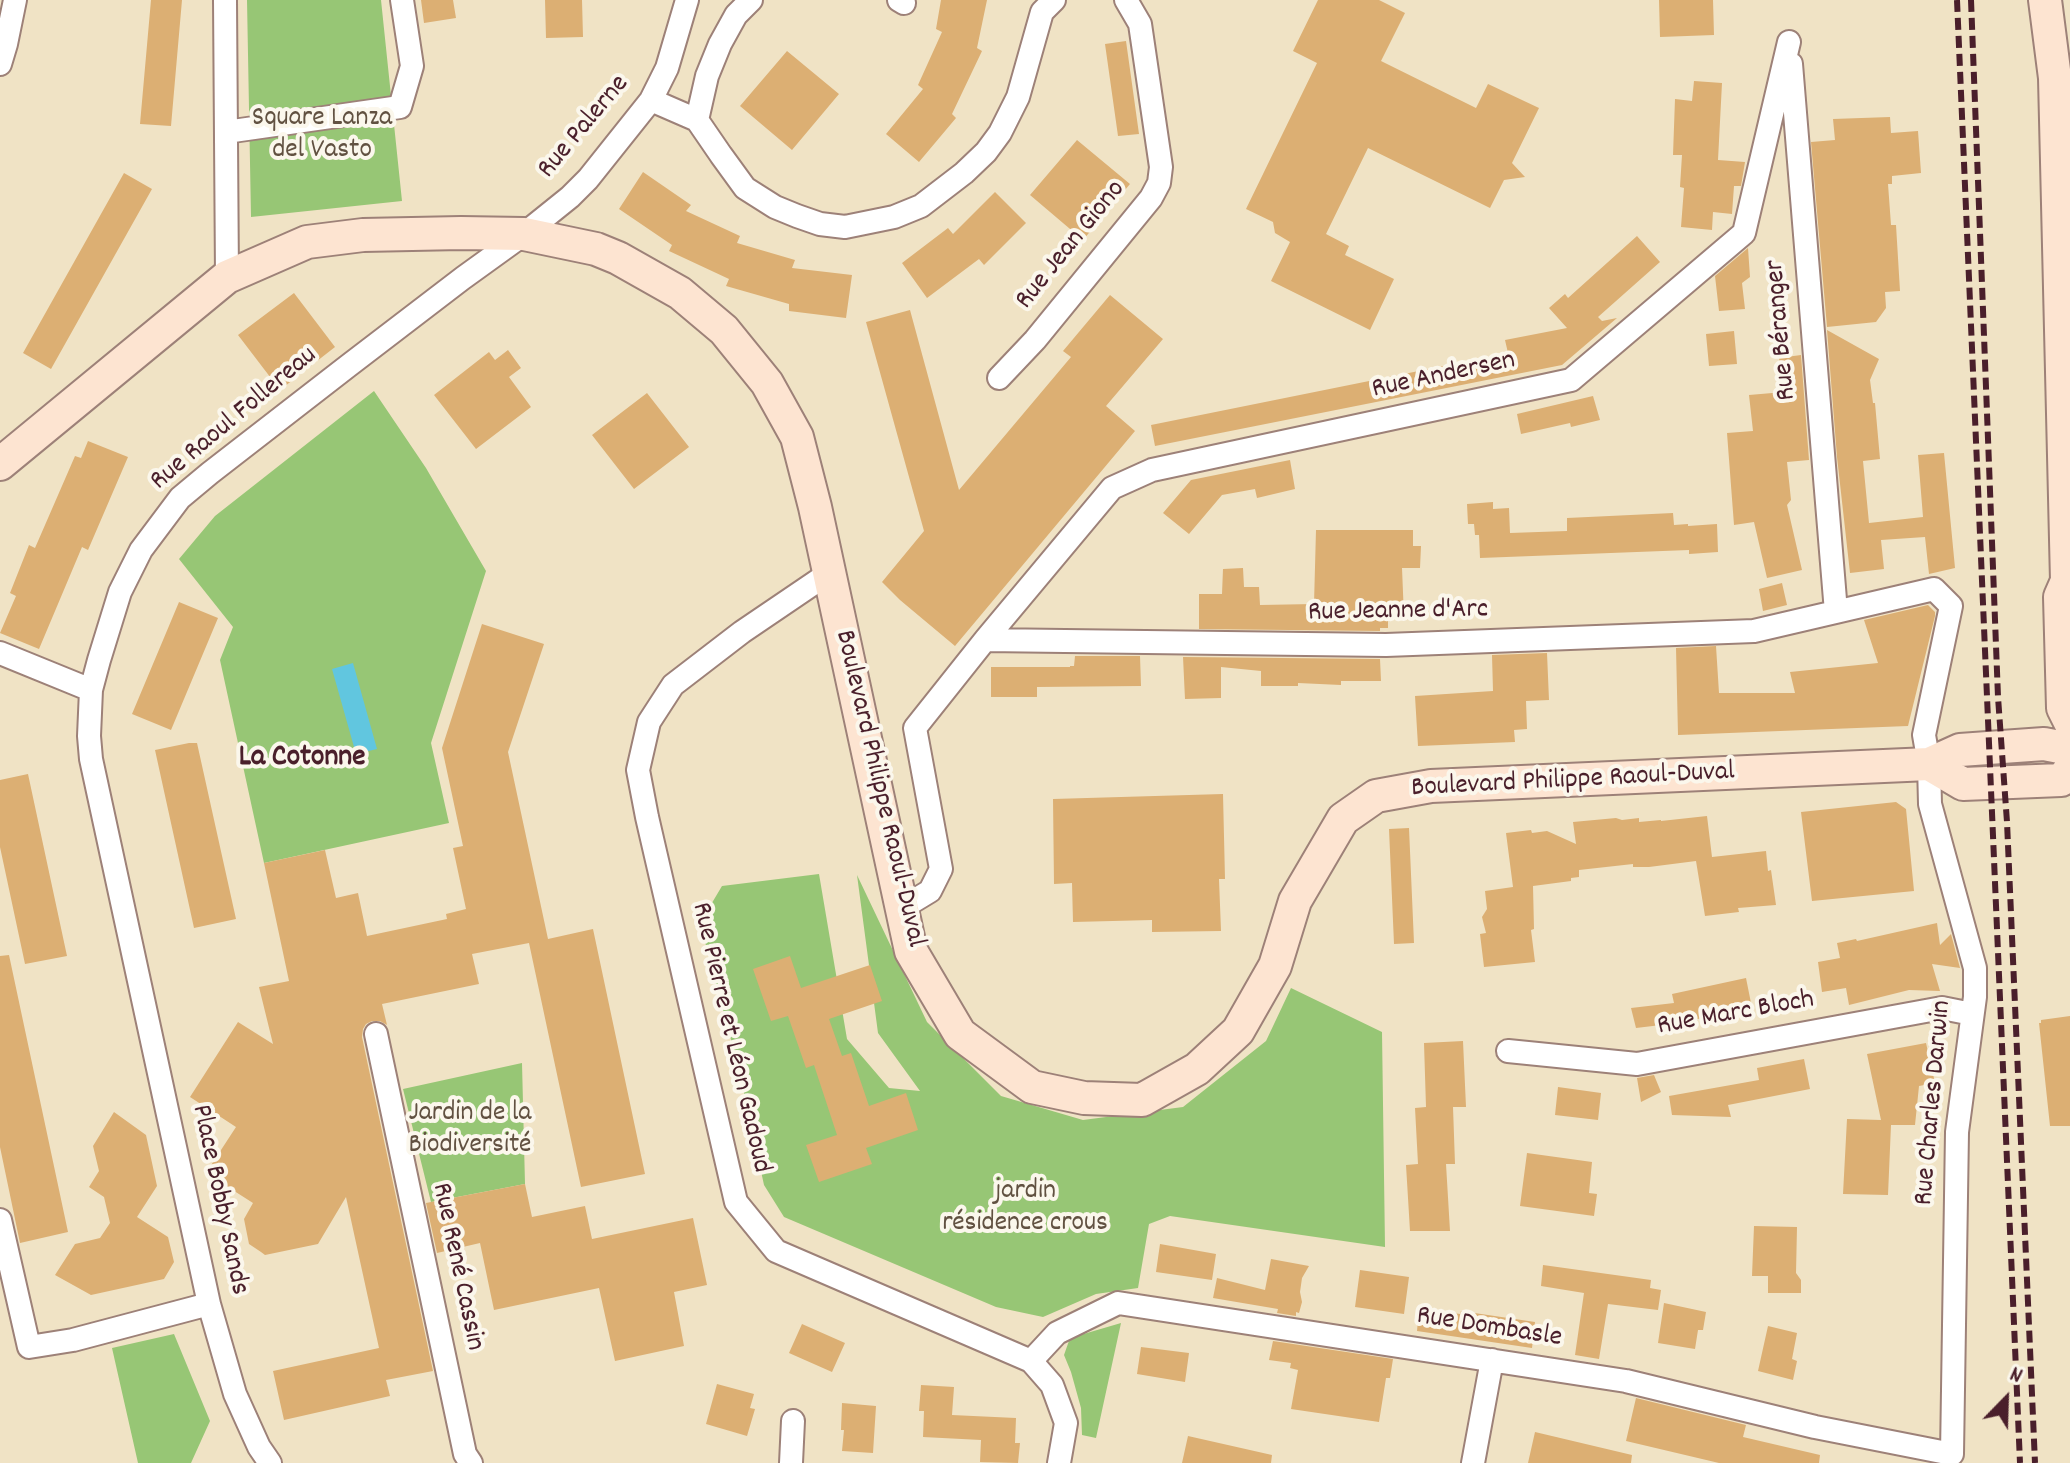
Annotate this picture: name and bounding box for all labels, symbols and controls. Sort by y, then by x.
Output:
street label: Rue Palerne [532,69,638,187]
park label: Square Lanza del Vasto [252,103,392,169]
street label: Rue Jean Giono [1010,175,1134,317]
street label: Rue Béranger [1760,258,1806,402]
street label: Rue Raoul Follereau [145,341,325,499]
street label: Rue Andersen [1369,345,1519,409]
street label: Rue Jeanne d'Arc [1308,595,1488,631]
street label: Boulevard Philippe Raoul-Duval [825,627,931,951]
district label: La Cotonne [239,742,365,778]
street label: Boulevard Philippe Raoul-Duval [1410,757,1736,807]
street label: Rue Pierre et Léon Gadoud [682,899,776,1177]
street label: Rue Marc Bloch [1655,985,1817,1045]
street label: Rue Charles Darwin [1909,999,1961,1207]
park label: Jardin de la Biodiversité [409,1098,531,1164]
street label: Place Bobby Sands [181,1102,255,1298]
park label: jardin résidence crous [942,1176,1108,1242]
street label: Rue René Cassin [422,1180,490,1354]
street label: Rue Dombasle [1414,1301,1564,1357]
north arrow [1966,1359,2046,1439]
text: N [2005,1360,2027,1393]

